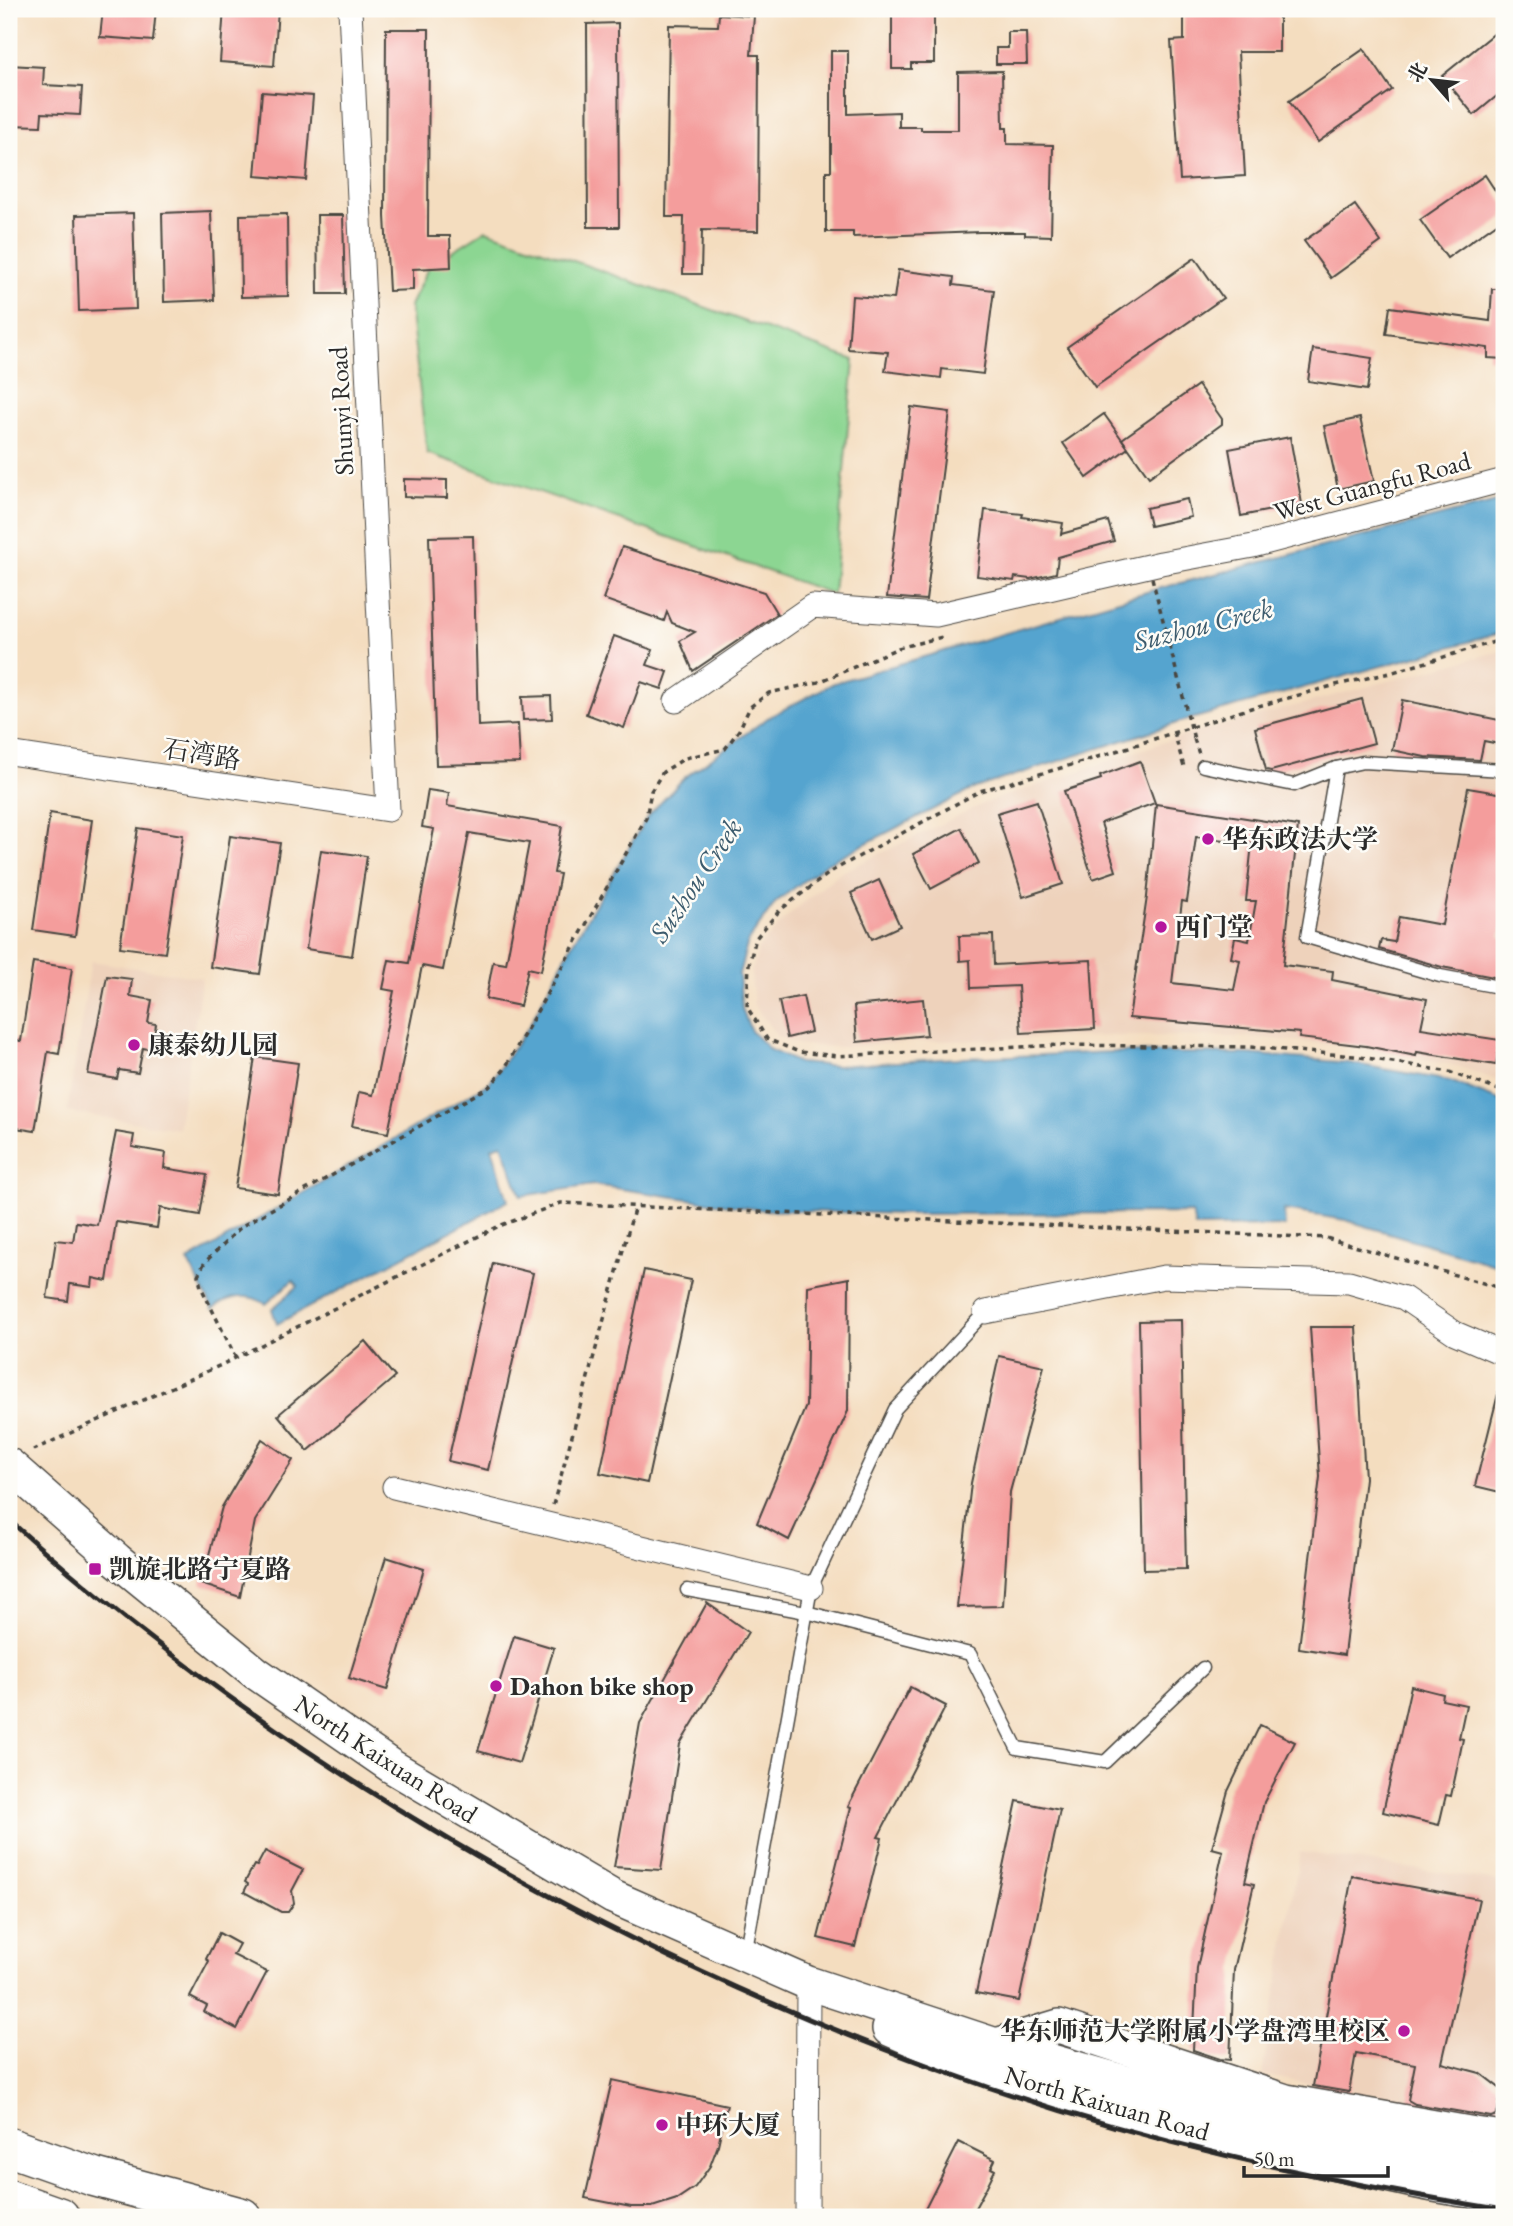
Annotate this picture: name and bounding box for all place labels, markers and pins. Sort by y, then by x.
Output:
place label: 华东政法大学 [1222,822,1378,856]
marker: 华东政法大学 [1200,831,1216,847]
place label: 西门堂 [1175,910,1253,944]
marker: 西门堂 [1153,919,1169,935]
place label: 康泰幼儿园 [148,1028,278,1062]
marker: 康泰幼儿园 [126,1037,142,1053]
place label: 凯旋北路宁夏路 [109,1552,291,1586]
marker: 凯旋北路宁夏路 [87,1561,103,1577]
place label: Dahon bike shop [510,1669,694,1703]
marker: Dahon bike shop [488,1678,504,1694]
place label: 华东师范大学附属小学盘湾里校区 [1000,2014,1390,2048]
marker: 华东师范大学附属小学盘湾里校区 [1396,2023,1412,2039]
place label: 中环大厦 [676,2108,780,2142]
marker: 中环大厦 [654,2117,670,2133]

